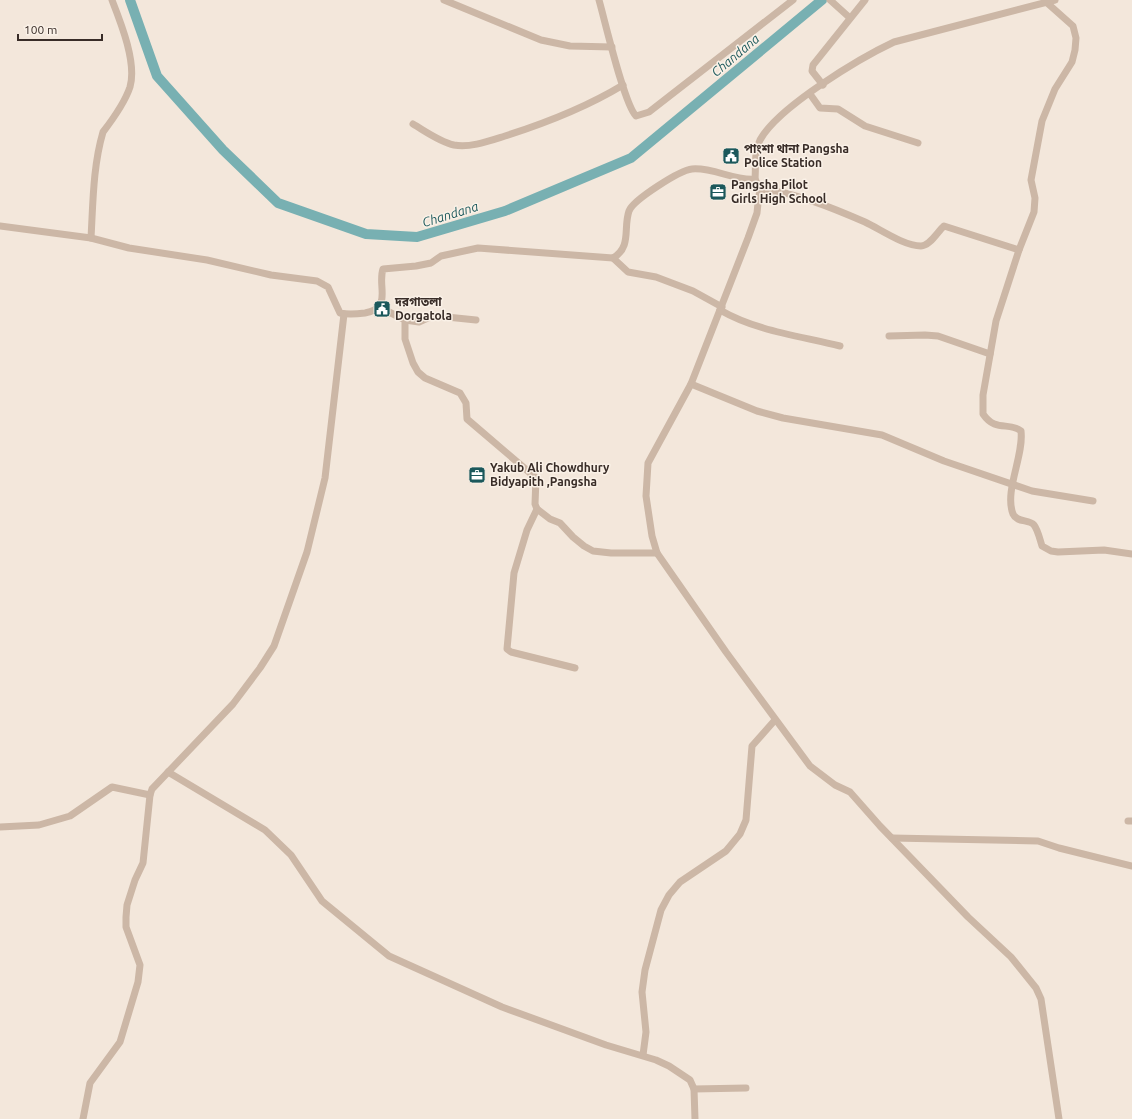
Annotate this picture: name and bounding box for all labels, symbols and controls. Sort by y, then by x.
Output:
scale bar [18,16,102,42]
text: 100 m [24,23,57,36]
water label: Chandana [708,31,762,79]
place label: পাংশা থানা Pangsha Police Station [744,142,849,169]
public building icon: পাংশা থানা Pangsha Police Station [721,146,741,166]
place label: Pangsha Pilot Girls High School [731,178,827,205]
office icon: Pangsha Pilot Girls High School [708,182,728,202]
water label: Chandana [420,199,480,229]
place label: দরগাতলা Dorgatola [394,295,452,322]
public building icon: দরগাতলা Dorgatola [372,299,392,319]
place label: Yakub Ali Chowdhury Bidyapith ,Pangsha [490,461,610,488]
office icon: Yakub Ali Chowdhury Bidyapith ,Pangsha [467,465,487,485]

